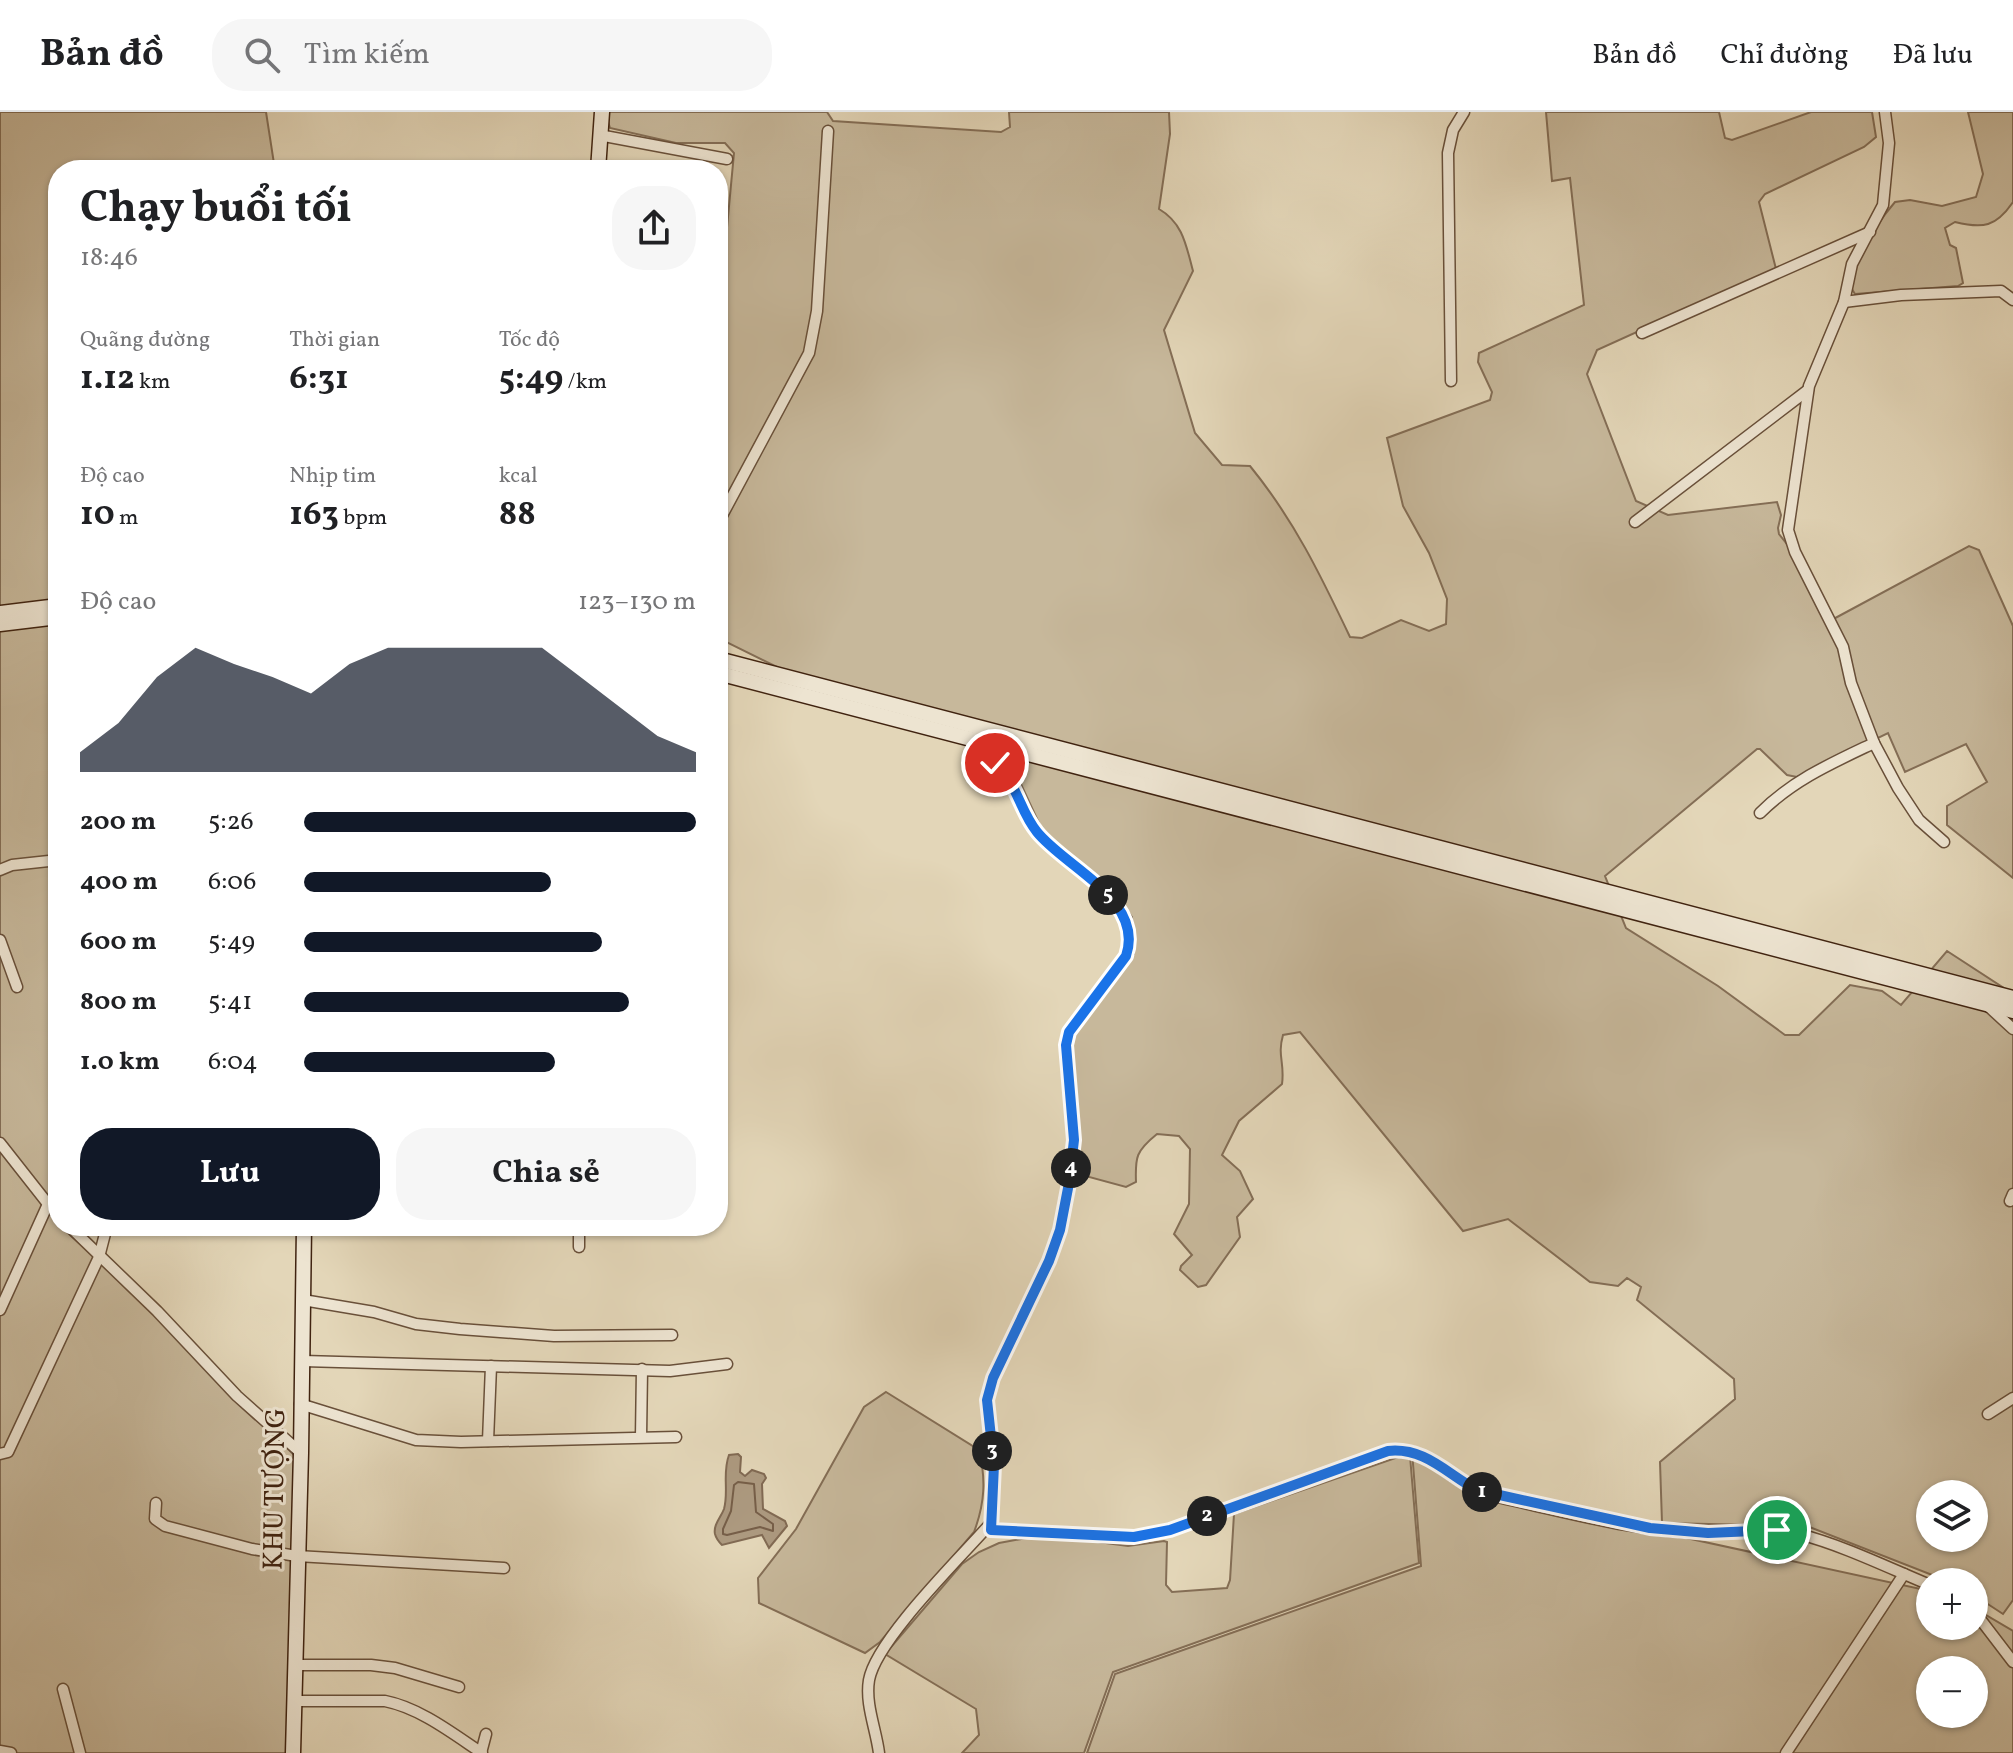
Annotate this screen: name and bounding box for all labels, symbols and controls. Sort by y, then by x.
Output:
search box [212,19,772,91]
text: Bản đồ [40,29,164,82]
icon: search [240,33,284,77]
text: Tìm kiếm [304,34,430,76]
text: Bản đồ [1592,36,1677,75]
text: Chỉ đường [1721,36,1848,75]
text: Đã lưu [1892,36,1973,75]
text: Chạy buổi tối [80,179,352,240]
button: share [612,186,696,270]
text: 18:46 [80,240,138,276]
text: Quãng đường [80,325,210,356]
text: Thời gian [289,325,380,356]
text: Tốc độ [499,325,560,356]
text: 1.12 [80,356,135,403]
text: 6:31 [289,356,349,403]
text: 5:49 [499,356,563,403]
text: km [135,367,171,398]
text: /km [563,367,607,398]
text: Độ cao [80,461,145,492]
text: Nhịp tim [289,461,376,492]
text: kcal [499,461,538,492]
text: 10 [80,492,115,539]
text: 163 [289,492,339,539]
text: 88 [499,492,536,539]
text: m [115,503,139,534]
text: bpm [339,503,387,534]
text: Độ cao [80,584,156,620]
text: 123–130 m [578,584,696,620]
pin [961,729,1029,797]
icon: check [973,741,1017,785]
text: 200 m [80,804,156,840]
text: 5:26 [208,804,254,840]
text: 400 m [80,864,158,900]
text: 6:06 [208,864,256,900]
pin: 5 [1088,875,1128,915]
text: 5 [1103,879,1113,910]
text: 600 m [80,924,157,960]
text: 5:49 [208,924,255,960]
text: 800 m [80,984,157,1020]
text: 5:41 [208,984,252,1020]
text: 1.0 km [80,1044,160,1080]
text: 6:04 [208,1044,258,1080]
button: Lưu [80,1128,380,1220]
button: Chia sẻ [396,1128,696,1220]
pin: 4 [1051,1148,1091,1188]
text: 4 [1064,1152,1078,1183]
street label: KHU TƯỢNG [255,1408,296,1571]
pin: 3 [972,1431,1012,1471]
text: 3 [986,1435,998,1466]
pin: 1 [1462,1472,1502,1512]
text: 1 [1478,1476,1486,1507]
map controls [1916,1480,1988,1728]
button: layers [1916,1480,1988,1552]
pin: 2 [1187,1496,1227,1536]
pin [1743,1496,1811,1564]
text: 2 [1201,1500,1213,1531]
icon: arrive [1755,1508,1799,1552]
button: + [1916,1568,1988,1640]
button: − [1916,1656,1988,1728]

